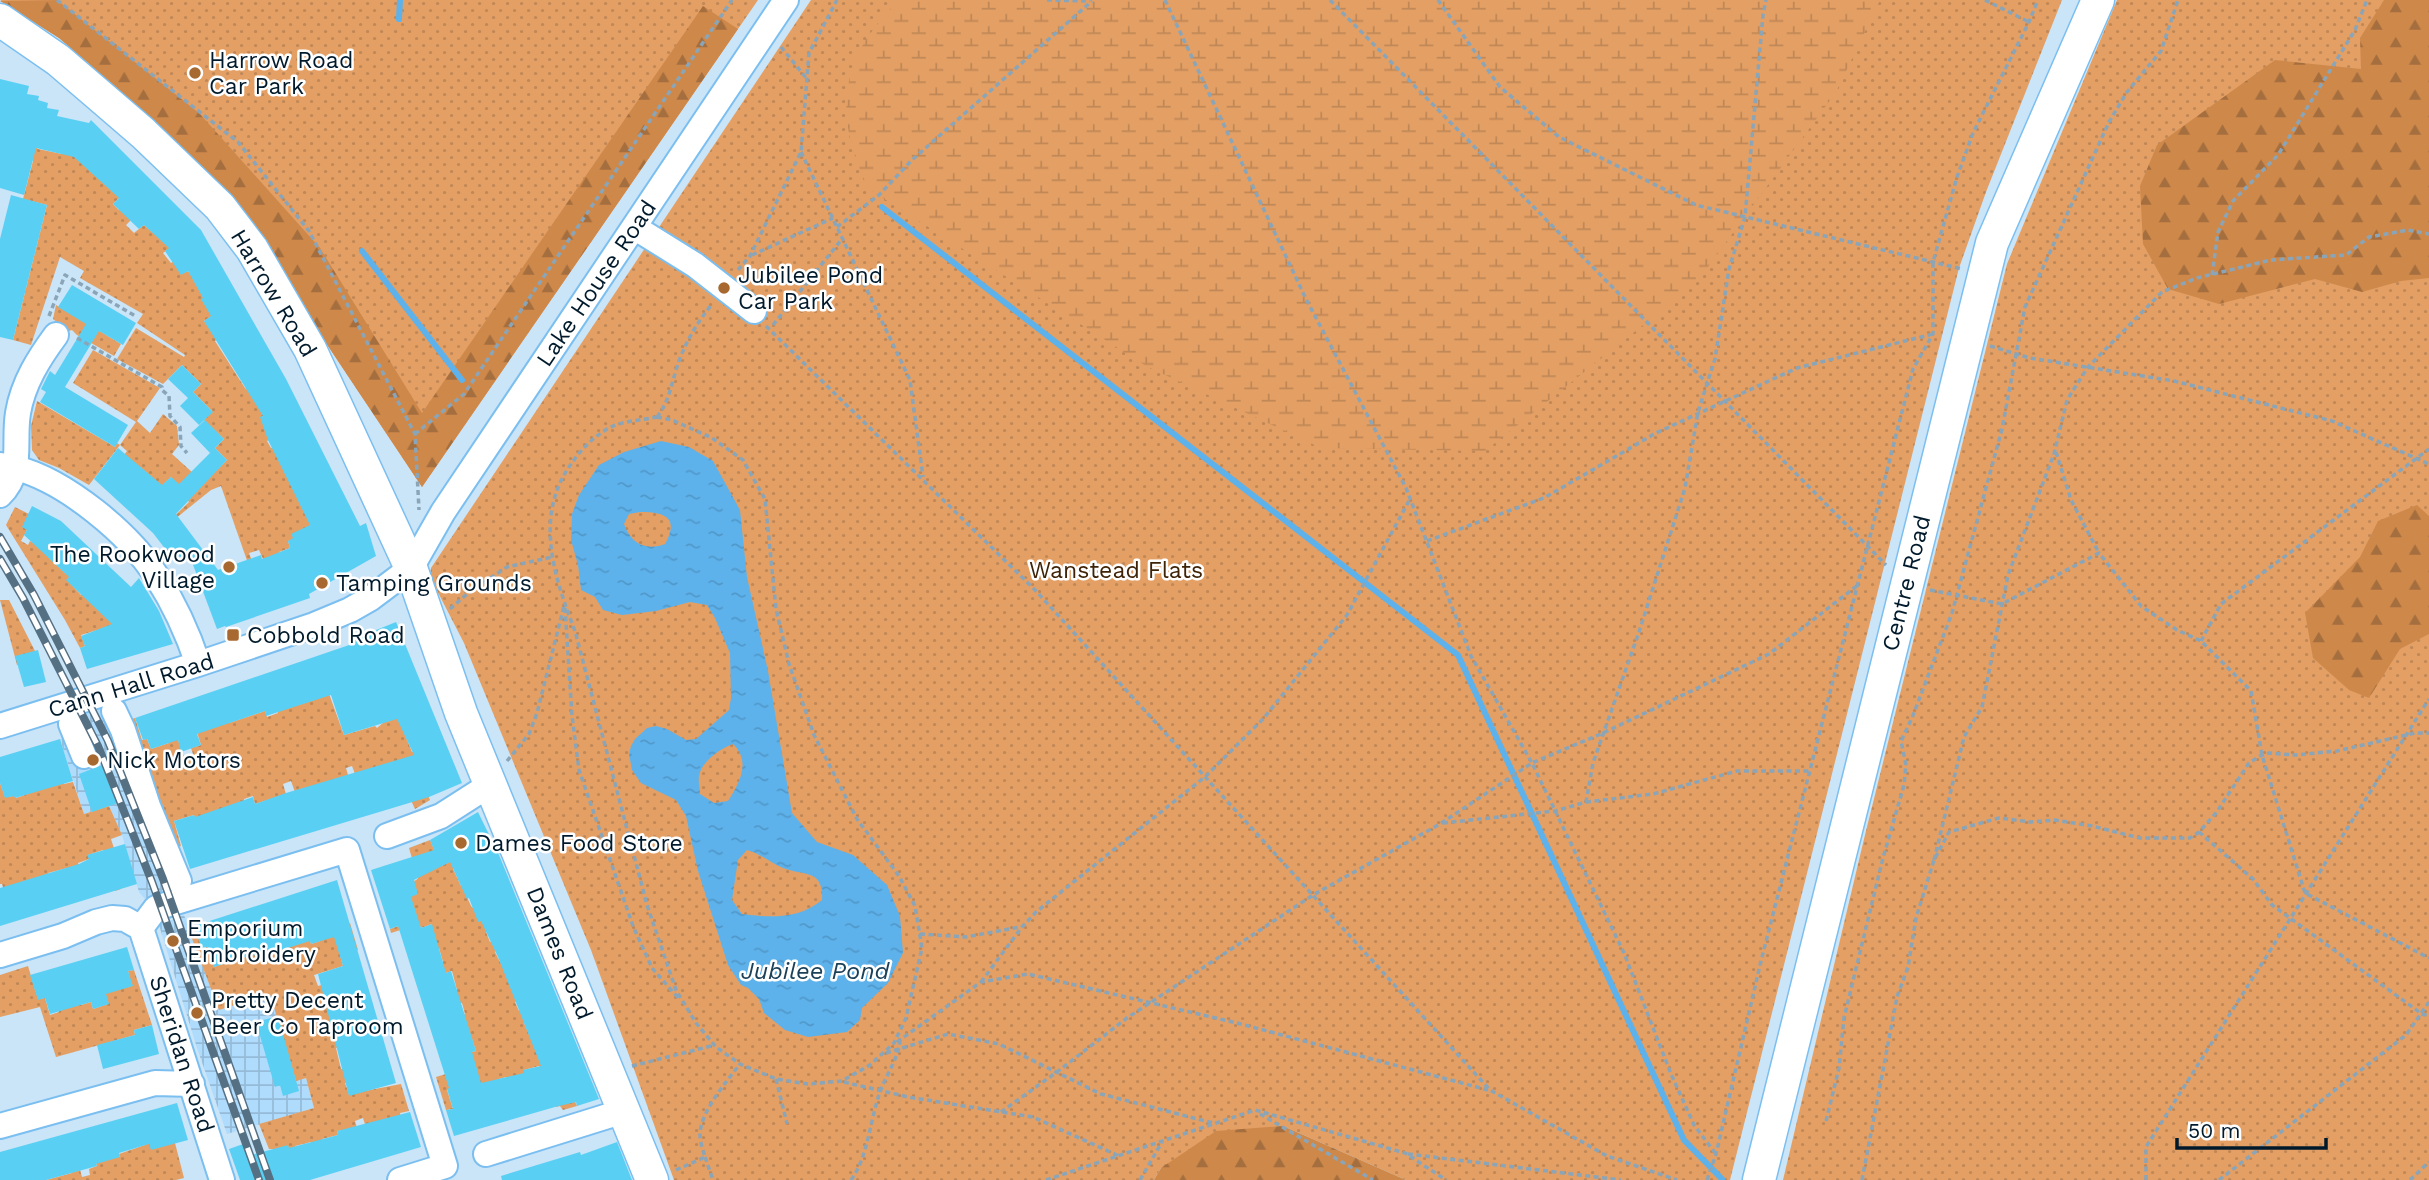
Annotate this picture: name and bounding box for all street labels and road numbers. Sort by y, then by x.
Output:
street label: Lake House Road [531,195,662,371]
street label: Harrow Road [225,224,322,362]
street label: Centre Road [1877,512,1936,654]
street label: Cann Hall Road [45,647,217,724]
street label: Dames Road [521,883,598,1024]
street label: Sheridan Road [143,972,220,1136]

